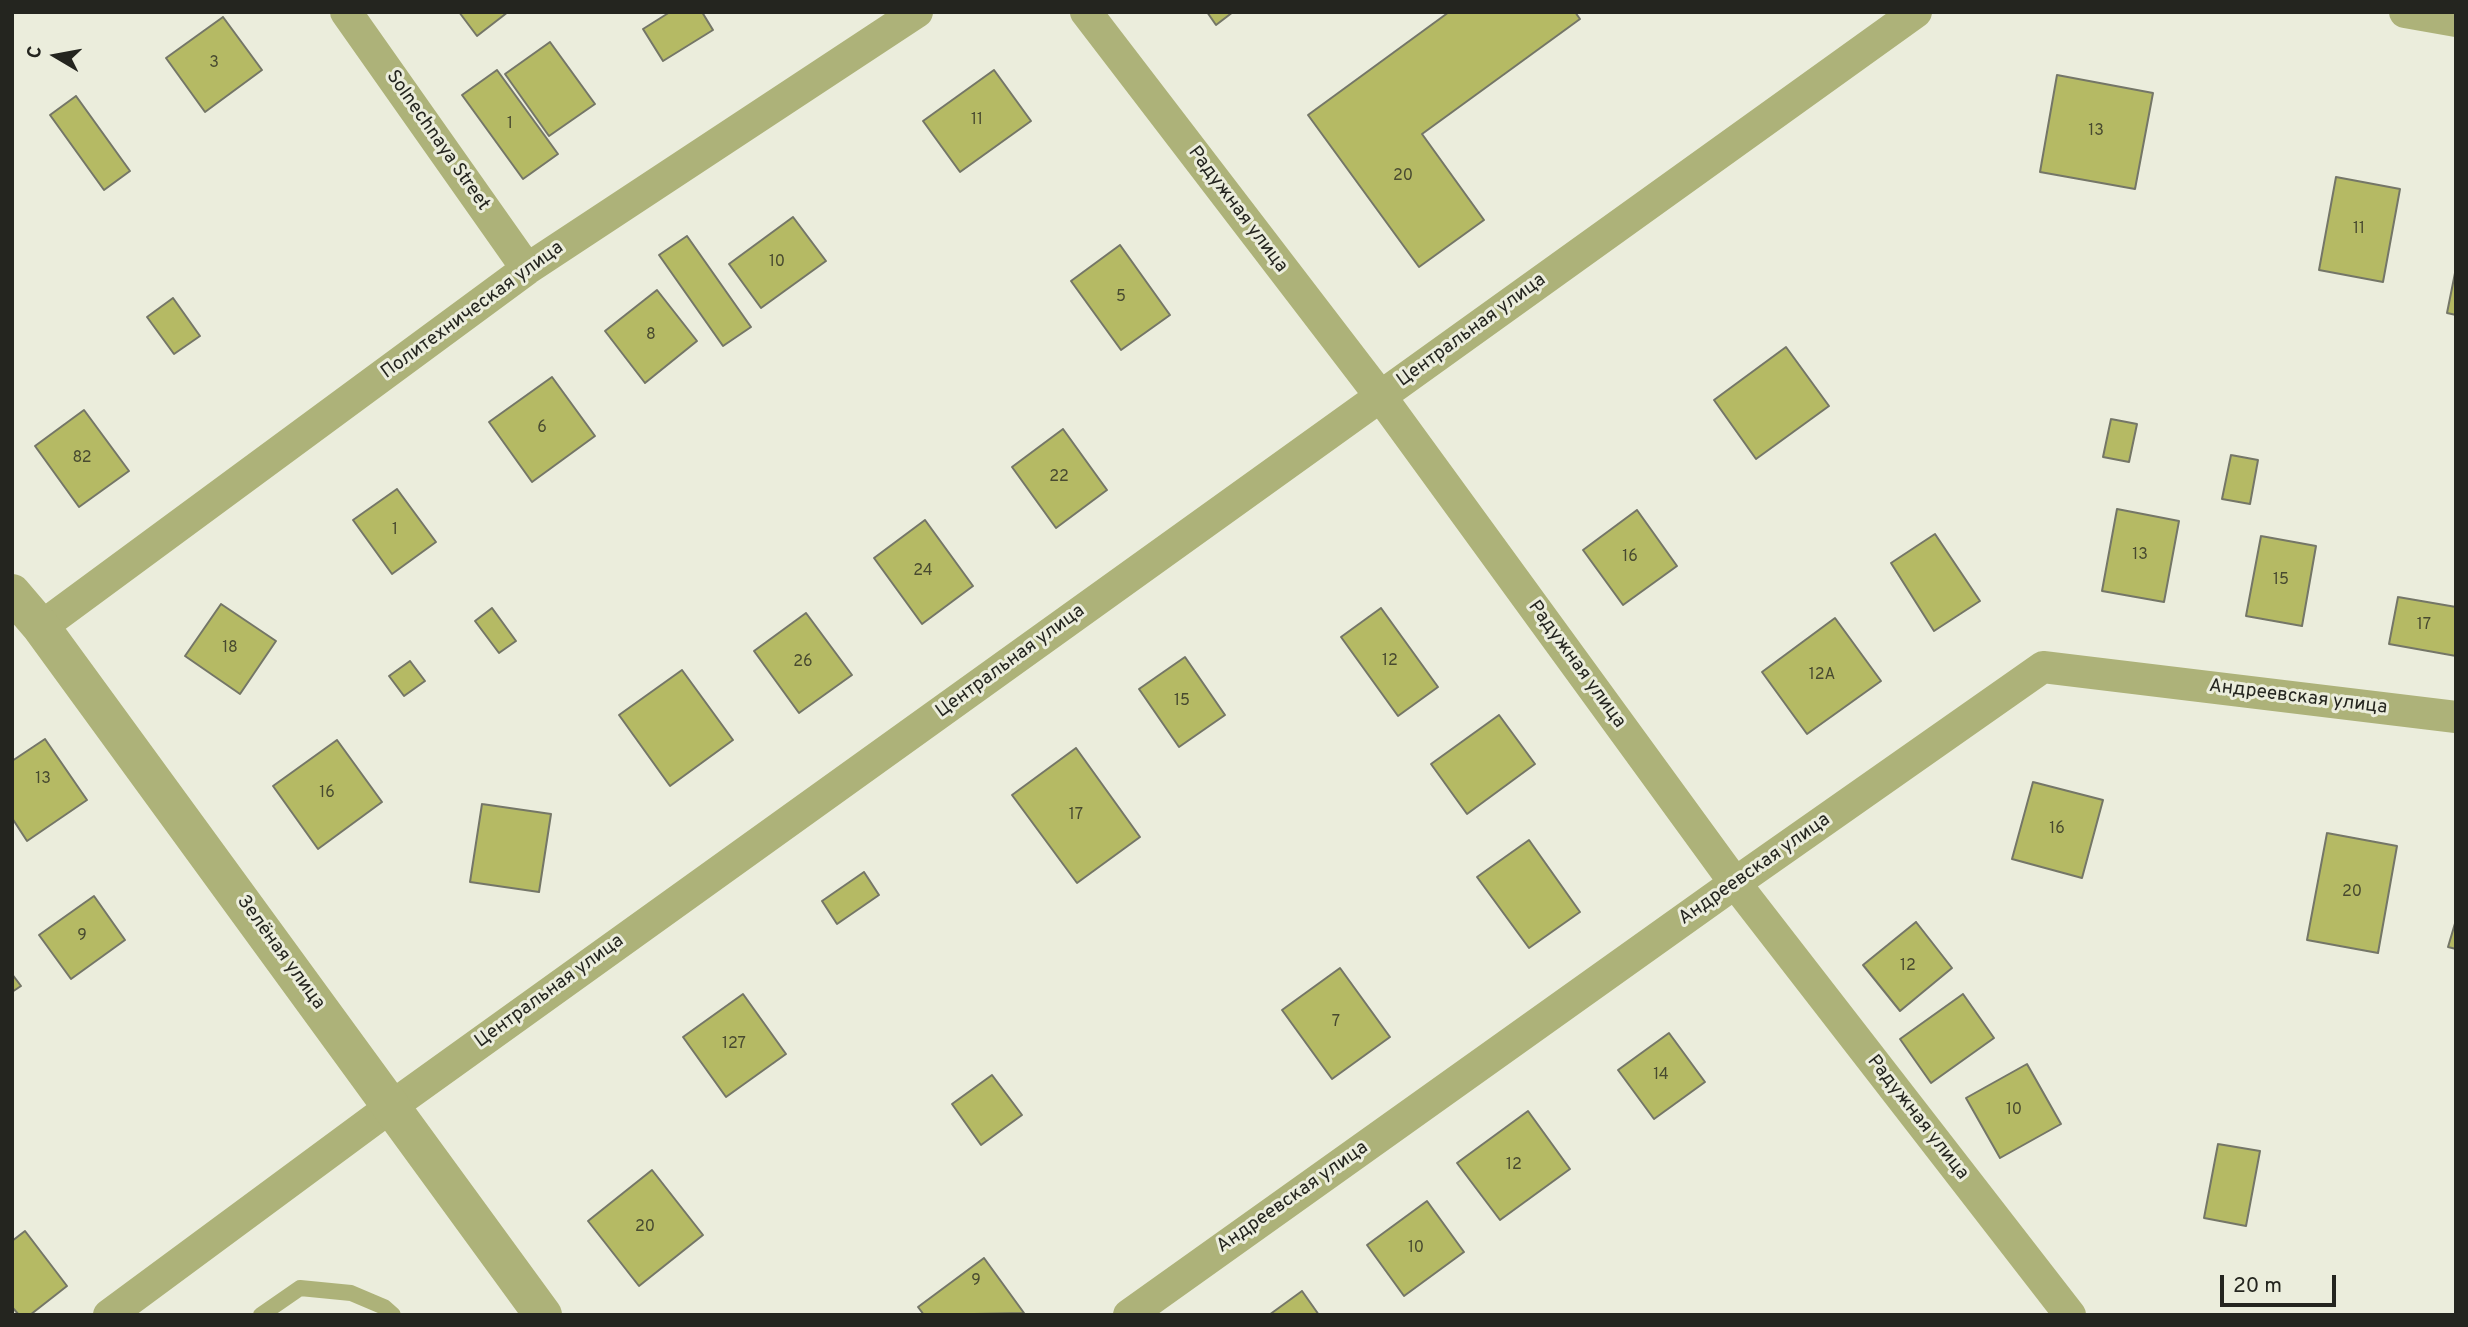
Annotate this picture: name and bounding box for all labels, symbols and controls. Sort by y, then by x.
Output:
north arrow [21,21,91,91]
text: С [22,44,48,60]
house number: 3 [209,54,219,74]
street label: Solnechnaya Street [380,67,494,215]
house number: 11 [971,111,983,131]
house number: 1 [507,115,513,135]
house number: 13 [2088,122,2104,142]
street label: Радужная улица [1182,142,1292,278]
house number: 20 [1393,167,1413,187]
house number: 11 [2353,220,2365,240]
street label: Политехническая улица [377,237,569,385]
house number: 10 [769,253,785,273]
street label: Центральная улица [1393,269,1551,393]
house number: 5 [1116,288,1126,308]
house number: 8 [646,326,656,346]
house number: 6 [537,419,547,439]
house number: 82 [72,449,92,469]
house number: 22 [1049,468,1069,488]
house number: 1 [392,521,398,541]
house number: 13 [2132,546,2148,566]
house number: 16 [1622,548,1638,568]
house number: 24 [913,562,933,582]
house number: 15 [2273,571,2289,591]
street label: Радужная улица [1522,597,1630,733]
street label: Центральная улица [932,600,1090,724]
house number: 17 [2417,616,2431,636]
house number: 18 [222,639,238,659]
house number: 12 [1382,652,1398,672]
house number: 26 [793,653,813,673]
house number: 12А [1809,666,1835,686]
street label: Андреевская улица [2208,676,2388,720]
house number: 15 [1174,692,1190,712]
house number: 13 [35,770,51,790]
house number: 16 [319,784,335,804]
house number: 17 [1069,806,1083,826]
street label: Андреевская улица [1675,809,1835,931]
house number: 16 [2049,820,2065,840]
house number: 20 [2342,883,2362,903]
street label: Зелёная улица [231,891,329,1015]
house number: 9 [77,927,87,947]
street label: Центральная улица [471,930,629,1054]
house number: 12 [1900,957,1916,977]
house number: 7 [1332,1013,1340,1033]
house number: 127 [722,1035,746,1055]
street label: Радужная улица [1861,1051,1973,1185]
house number: 14 [1653,1066,1669,1086]
house number: 10 [2006,1101,2022,1121]
street label: Андреевская улица [1213,1137,1373,1259]
house number: 12 [1506,1156,1522,1176]
house number: 20 [635,1218,655,1238]
house number: 10 [1408,1239,1424,1259]
scale bar [2223,1260,2338,1304]
house number: 9 [971,1272,981,1292]
text: 20 m [2233,1273,2282,1300]

